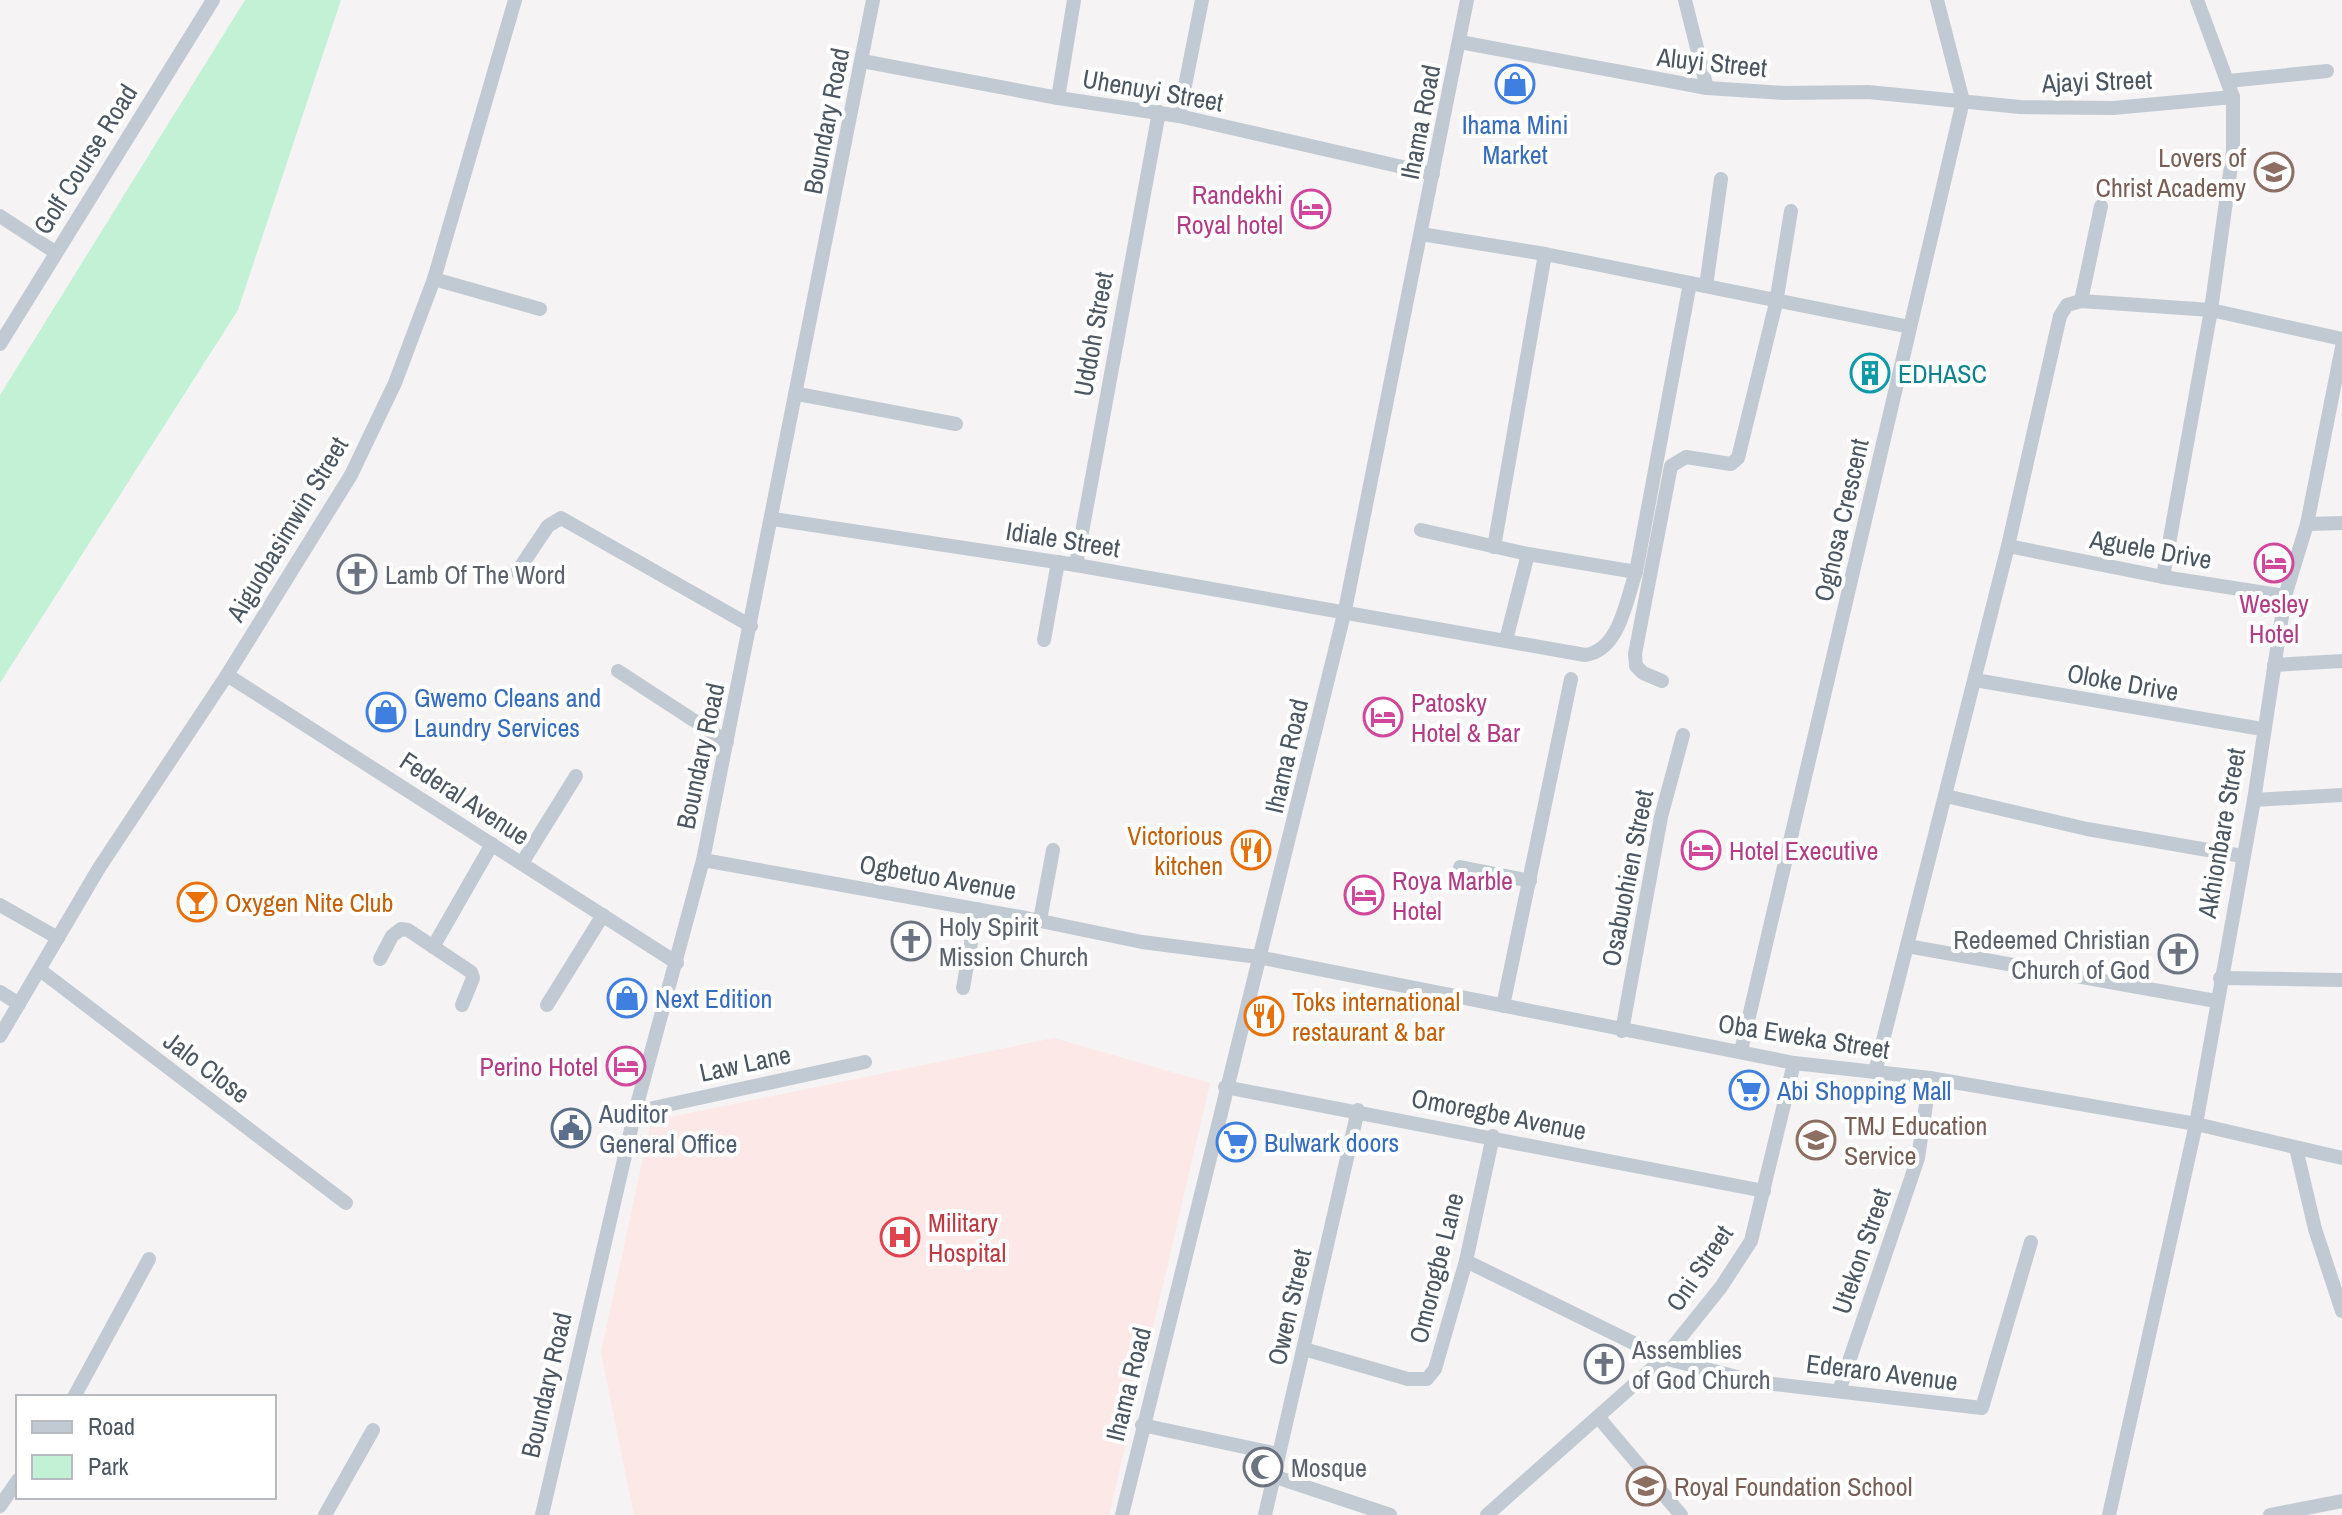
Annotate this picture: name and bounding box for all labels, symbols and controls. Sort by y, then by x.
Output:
street label: Aluyi Street [1654,39,1769,85]
street label: Boundary Road [795,45,857,197]
street label: Uhenuyi Street [1080,60,1226,120]
street label: Ihama Road [1392,62,1448,182]
street label: Ajayi Street [2040,62,2153,100]
shop icon: Ihama Mini Market [1494,63,1536,105]
street label: Golf Course Road [25,77,145,241]
place label: Ihama Mini Market [1462,107,1568,172]
place label: Lovers of Christ Academy [2096,140,2246,205]
school or university icon: Lovers of Christ Academy [2253,151,2295,193]
place label: Randekhi Royal hotel [1176,177,1283,242]
hotel icon: Randekhi Royal hotel [1290,188,1332,230]
street label: Uddoh Street [1065,269,1121,399]
building icon: EDHASC [1849,352,1891,394]
place label: EDHASC [1898,356,1987,391]
street label: Aiguobasimwin Street [217,430,356,629]
street label: Oghosa Crescent [1805,435,1877,605]
street label: Idiale Street [1003,513,1123,565]
street label: Aguele Drive [2086,521,2215,577]
hotel icon: Wesley Hotel [2253,542,2295,584]
church icon: Lamb Of The Word [336,553,378,595]
place label: Lamb Of The Word [385,557,566,592]
place label: Wesley Hotel [2239,586,2309,651]
street label: Oloke Drive [2065,655,2181,709]
place label: Gwemo Cleans and Laundry Services [414,680,601,745]
street label: Boundary Road [667,680,733,832]
place label: Patosky Hotel & Bar [1411,685,1520,750]
shop icon: Gwemo Cleans and Laundry Services [365,691,407,733]
street label: Ihama Road [1256,695,1316,817]
hotel icon: Patosky Hotel & Bar [1362,696,1404,738]
street label: Federal Avenue [393,743,537,853]
street label: Akhionbare Street [2189,745,2253,922]
street label: Osabuohien Street [1593,787,1661,969]
place label: Victorious kitchen [1127,818,1223,883]
restaurant icon: Victorious kitchen [1230,829,1272,871]
hotel icon: Hotel Executive [1680,829,1722,871]
place label: Hotel Executive [1729,833,1878,868]
street label: Ogbetuo Avenue [857,846,1019,908]
place label: Roya Marble Hotel [1392,863,1513,928]
hotel icon: Roya Marble Hotel [1343,874,1385,916]
bar icon: Oxygen Nite Club [176,881,218,923]
place label: Oxygen Nite Club [225,885,393,920]
place label: Holy Spirit Mission Church [939,909,1088,974]
church icon: Holy Spirit Mission Church [890,920,932,962]
place label: Redeemed Christian Church of God [1953,922,2150,987]
church icon: Redeemed Christian Church of God [2157,933,2199,975]
shop icon: Next Edition [606,977,648,1019]
place label: Next Edition [655,981,772,1016]
place label: Toks international restaurant & bar [1292,984,1460,1049]
restaurant icon: Toks international restaurant & bar [1243,995,1285,1037]
street label: Oba Eweka Street [1716,1005,1892,1067]
street label: Jalo Close [157,1023,257,1111]
street label: Law Lane [696,1036,794,1090]
hotel icon: Perino Hotel [605,1045,647,1087]
place label: Perino Hotel [479,1049,598,1084]
supermarket icon: Abi Shopping Mall [1728,1069,1770,1111]
place label: Abi Shopping Mall [1776,1073,1951,1108]
street label: Omoregbe Avenue [1409,1080,1589,1148]
place label: Auditor General Office [598,1096,737,1161]
public building icon: Auditor General Office [550,1107,592,1149]
place label: TMJ Education Service [1844,1108,1987,1173]
school or university icon: TMJ Education Service [1795,1119,1837,1161]
supermarket icon: Bulwark doors [1215,1121,1257,1163]
place label: Bulwark doors [1264,1125,1399,1160]
street label: Utekon Street [1823,1184,1899,1318]
street label: Omorogbe Lane [1400,1189,1472,1347]
place label: Military Hospital [928,1205,1006,1270]
hospital icon: Military Hospital [879,1216,921,1258]
street label: Oni Street [1657,1218,1741,1318]
street label: Owen Street [1259,1245,1319,1369]
street label: Boundary Road [512,1309,580,1461]
street label: Ihama Road [1097,1323,1159,1445]
place label: Assemblies of God Church [1631,1332,1771,1397]
church icon: Assemblies of God Church [1583,1343,1625,1385]
street label: Ederaro Avenue [1804,1345,1960,1399]
legend [16,1395,276,1499]
text: Road [88,1410,135,1442]
mosque icon: Mosque [1242,1446,1284,1488]
text: Park [88,1450,129,1482]
place label: Mosque [1291,1450,1367,1485]
school or university icon: Royal Foundation School [1625,1465,1667,1507]
place label: Royal Foundation School [1674,1469,1912,1504]

